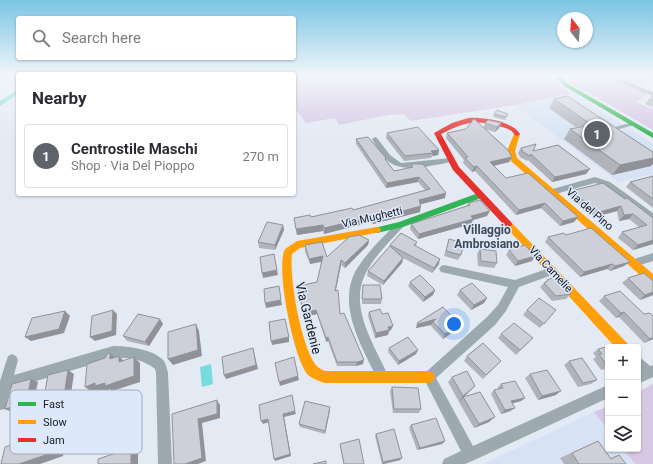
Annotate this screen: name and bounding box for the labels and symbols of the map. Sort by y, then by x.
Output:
north arrow [557,12,593,48]
pin: 1 [584,119,610,149]
street label: Via del Pino [564,186,616,233]
street label: Via Mughetti [340,204,404,231]
district label: Villaggio Ambrosiano [454,223,520,251]
street label: Via Camelie [526,244,575,295]
street label: Via Gardenie [292,281,325,356]
your location [444,314,464,334]
legend [10,390,142,454]
text: Fast [43,398,65,411]
text: Slow [43,416,67,429]
text: Jam [43,434,65,447]

